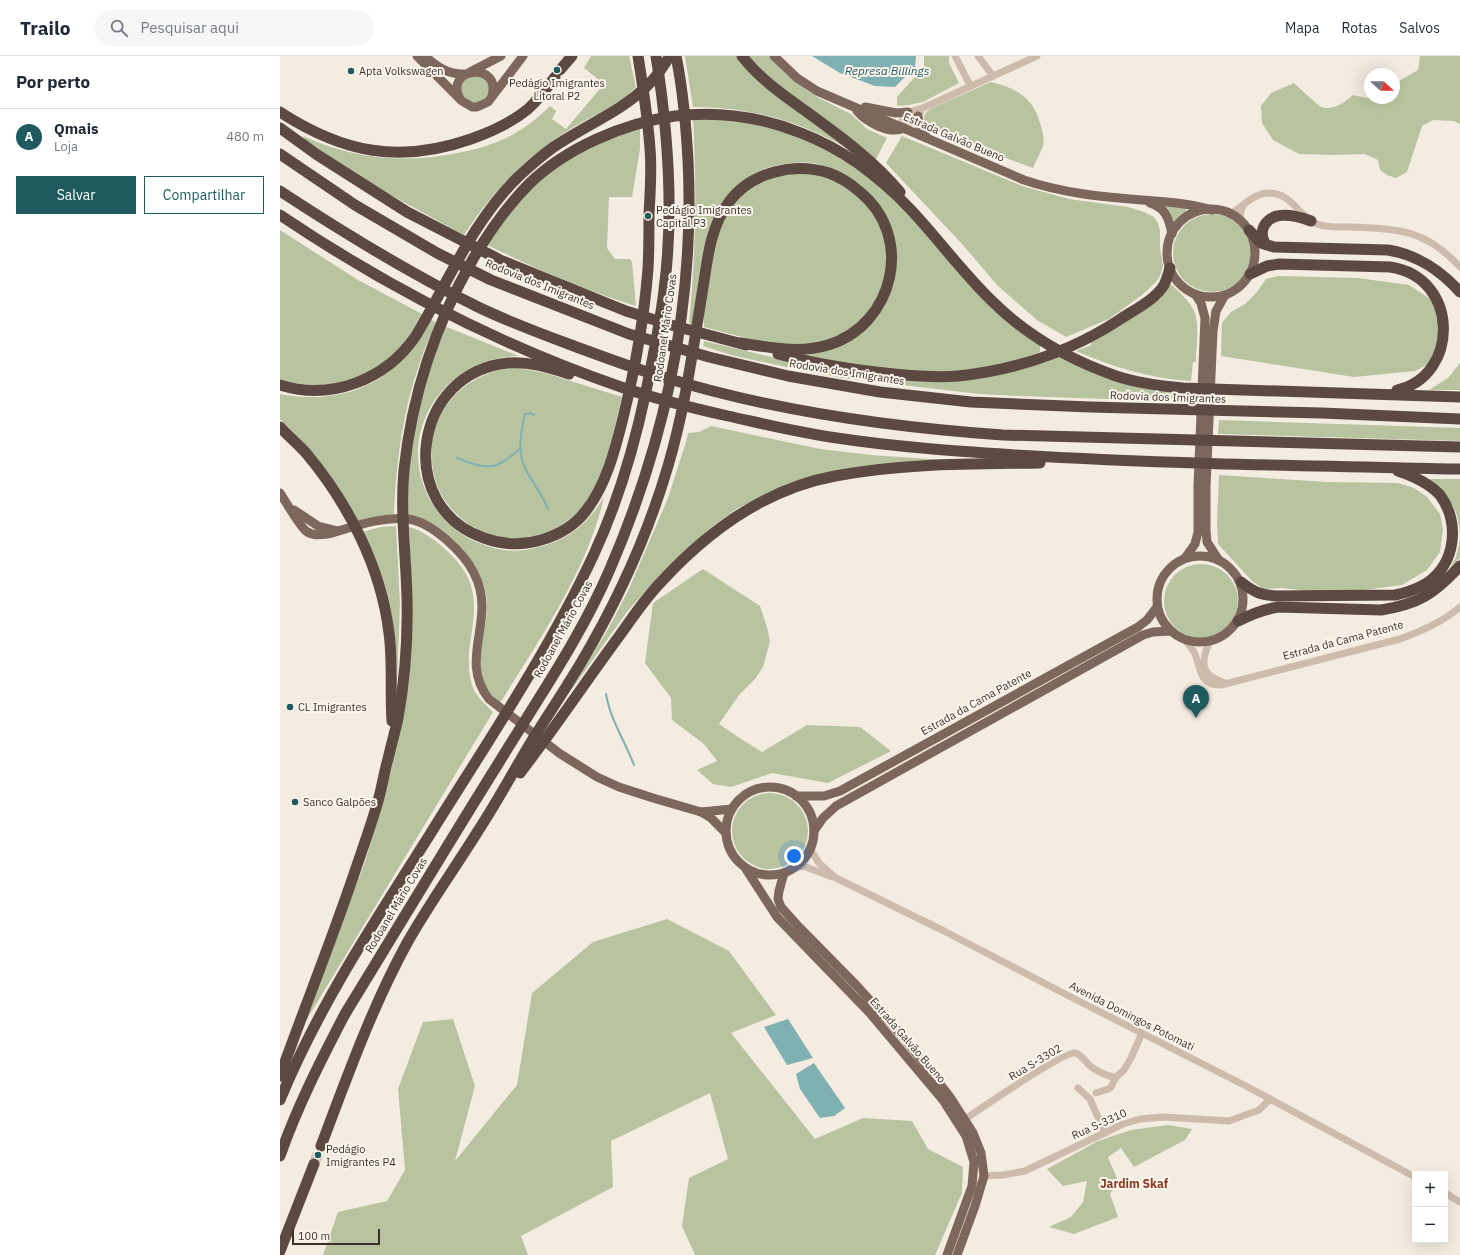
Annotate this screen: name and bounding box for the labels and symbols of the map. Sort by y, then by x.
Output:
water label: Represa Billings [845,63,930,78]
place label: Apta Volkswagen [359,64,443,78]
marker: Pedágio Imigrantes Litoral P2 [552,65,562,75]
marker: Apta Volkswagen [346,66,356,76]
north arrow [1364,68,1400,104]
place label: Pedágio Imigrantes Litoral P2 [509,76,605,103]
street label: Estrada Galvão Bueno [901,109,1007,165]
place label: Pedágio Imigrantes Capital P3 [656,203,752,230]
marker: Pedágio Imigrantes Capital P3 [643,211,653,221]
street label: Rodovia dos Imigrantes [483,256,597,312]
street label: Rodoanel Mário Covas [650,273,680,383]
street label: Rodovia dos Imigrantes [788,356,906,388]
street label: Rodovia dos Imigrantes [1110,388,1226,406]
street label: Rodoanel Mário Covas [530,578,596,680]
street label: Estrada da Cama Patente [1281,617,1405,663]
street label: Estrada da Cama Patente [918,666,1034,738]
pin: A [1183,685,1209,718]
place label: CL Imigrantes [298,700,367,714]
marker: CL Imigrantes [285,702,295,712]
place label: Sanco Galpões [303,795,376,809]
marker: Sanco Galpões [290,797,300,807]
your location [784,846,804,866]
street label: Rodoanel Mário Covas [362,855,430,955]
street label: Avenida Domingos Potomati [1067,978,1197,1054]
street label: Estrada Galvão Bueno [867,994,949,1086]
street label: Rua S-3302 [1006,1041,1064,1083]
street label: Rua S-3310 [1069,1106,1129,1142]
place label: Pedágio Imigrantes P4 [326,1142,396,1169]
marker: Pedágio Imigrantes P4 [313,1150,323,1160]
district label: Jardim Skaf [1100,1176,1169,1191]
scale bar [292,1227,380,1246]

